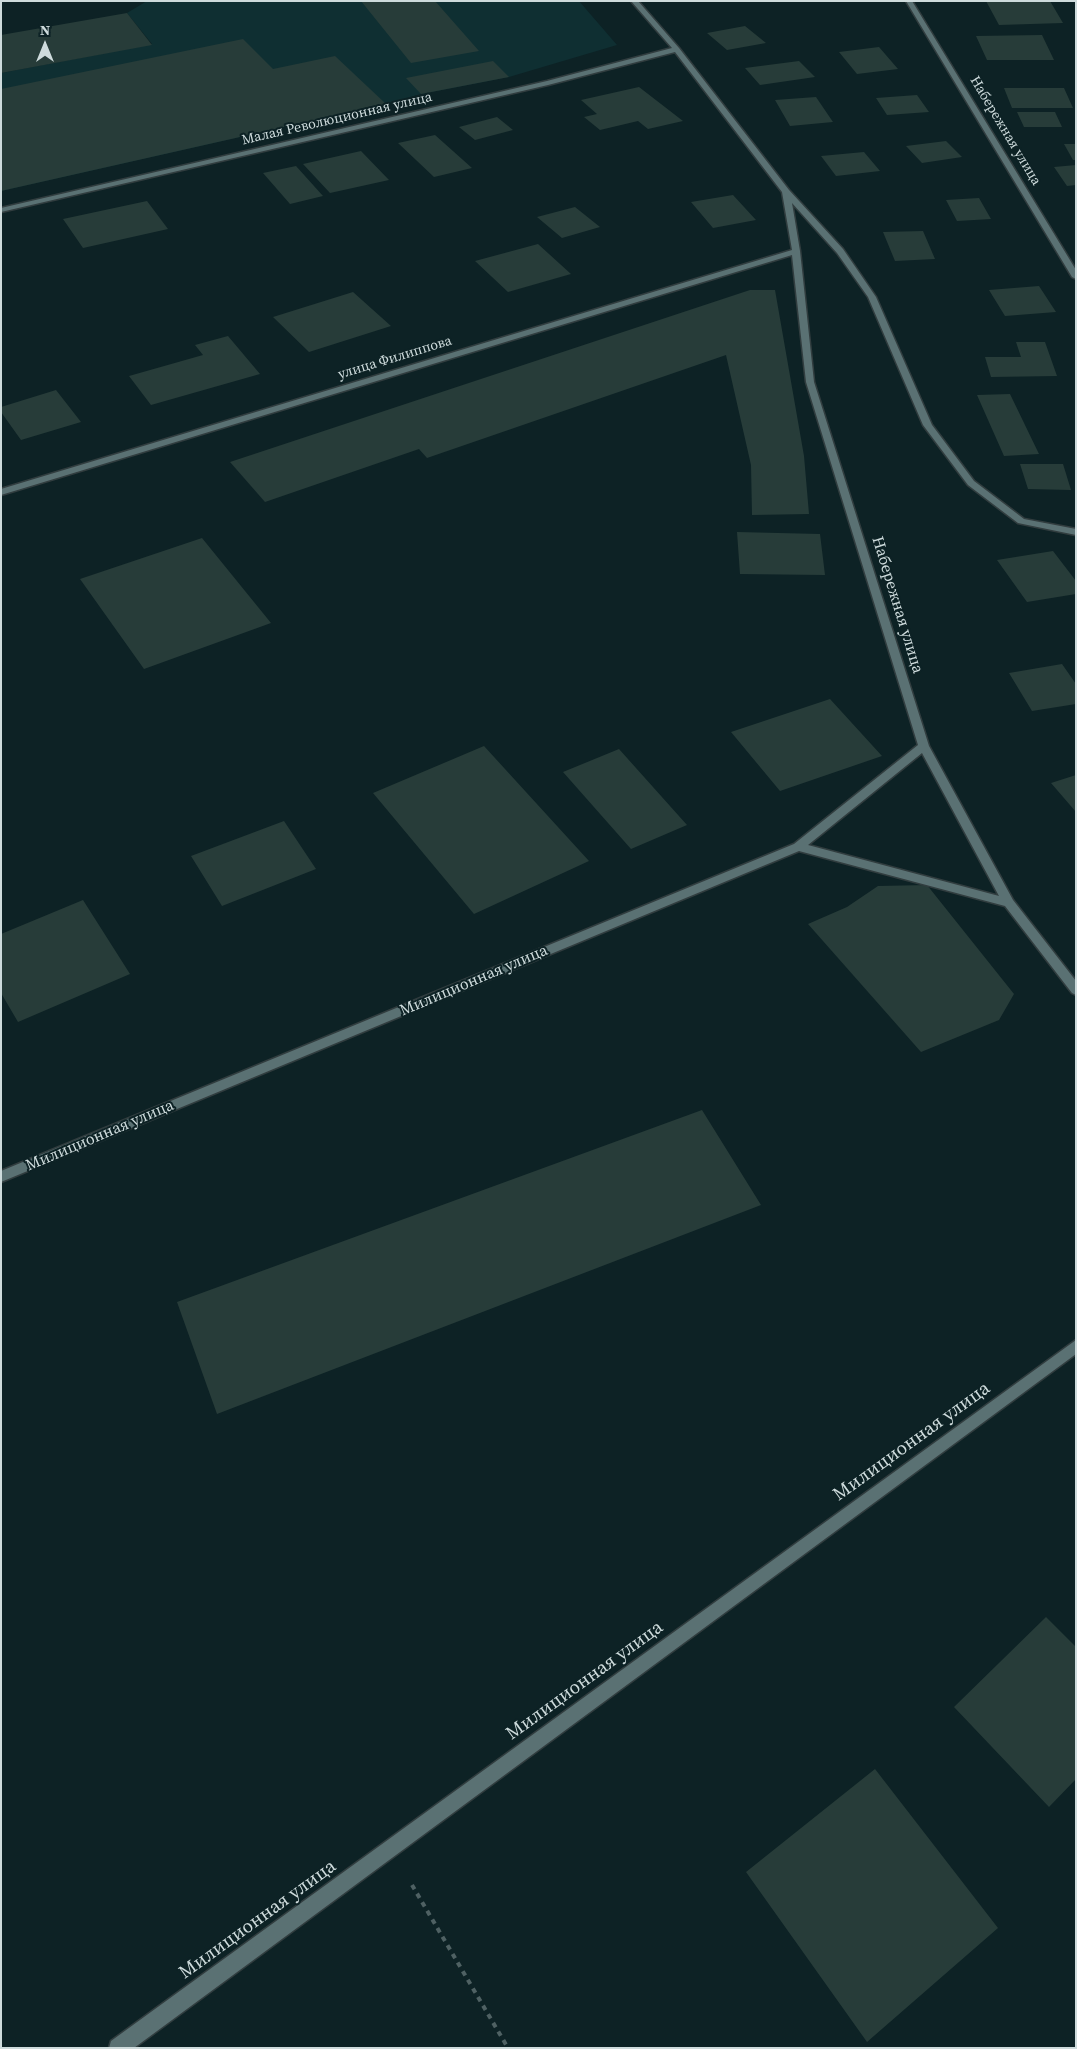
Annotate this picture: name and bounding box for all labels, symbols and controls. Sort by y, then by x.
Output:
north arrow [20,20,70,70]
text: N [40,20,50,40]
street label: Набережная улица [966,73,1044,189]
street label: Малая Революционная улица [240,89,434,149]
street label: улица Филиппова [336,333,454,383]
street label: Набережная улица [867,534,927,676]
street label: Милиционная улица [397,941,551,1021]
street label: Милиционная улица [23,1096,177,1176]
street label: Милиционная улица [829,1377,995,1507]
street label: Милиционная улица [502,1616,668,1746]
street label: Милиционная улица [175,1855,341,1985]

